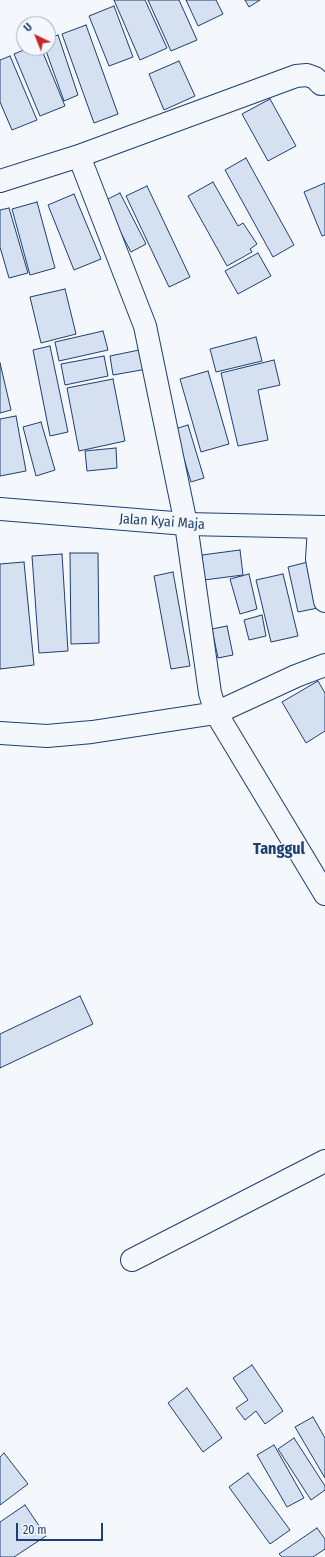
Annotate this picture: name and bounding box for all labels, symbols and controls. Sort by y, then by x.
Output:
north arrow [16,16,56,56]
text: U [21,21,35,35]
street label: Jalan Kyai Maja [119,511,205,533]
district label: Tanggul [253,840,305,860]
scale bar [18,1515,105,1541]
text: 20 m [23,1523,47,1537]

